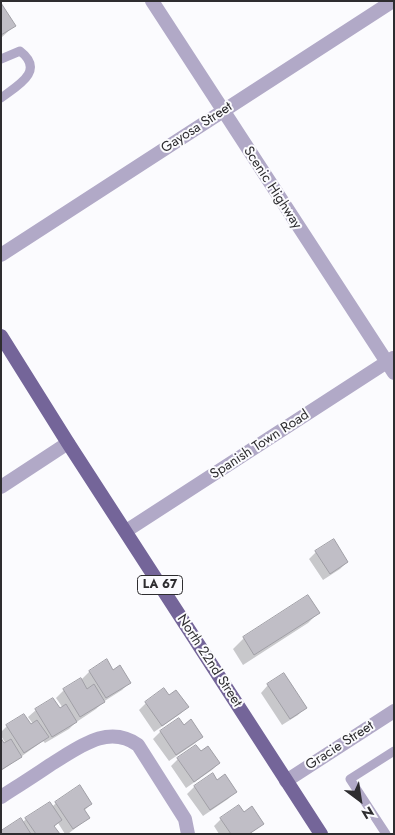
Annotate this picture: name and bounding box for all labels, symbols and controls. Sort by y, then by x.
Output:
street label: Gayosa Street [158,99,236,157]
street label: Scenic Highway [239,144,305,232]
street label: Spanish Town Road [207,407,313,483]
road number: LA 67 [138,576,182,594]
street label: North 22nd Street [173,612,245,710]
street label: Gracie Street [303,718,377,774]
north arrow [335,775,385,825]
text: N [358,801,378,824]

